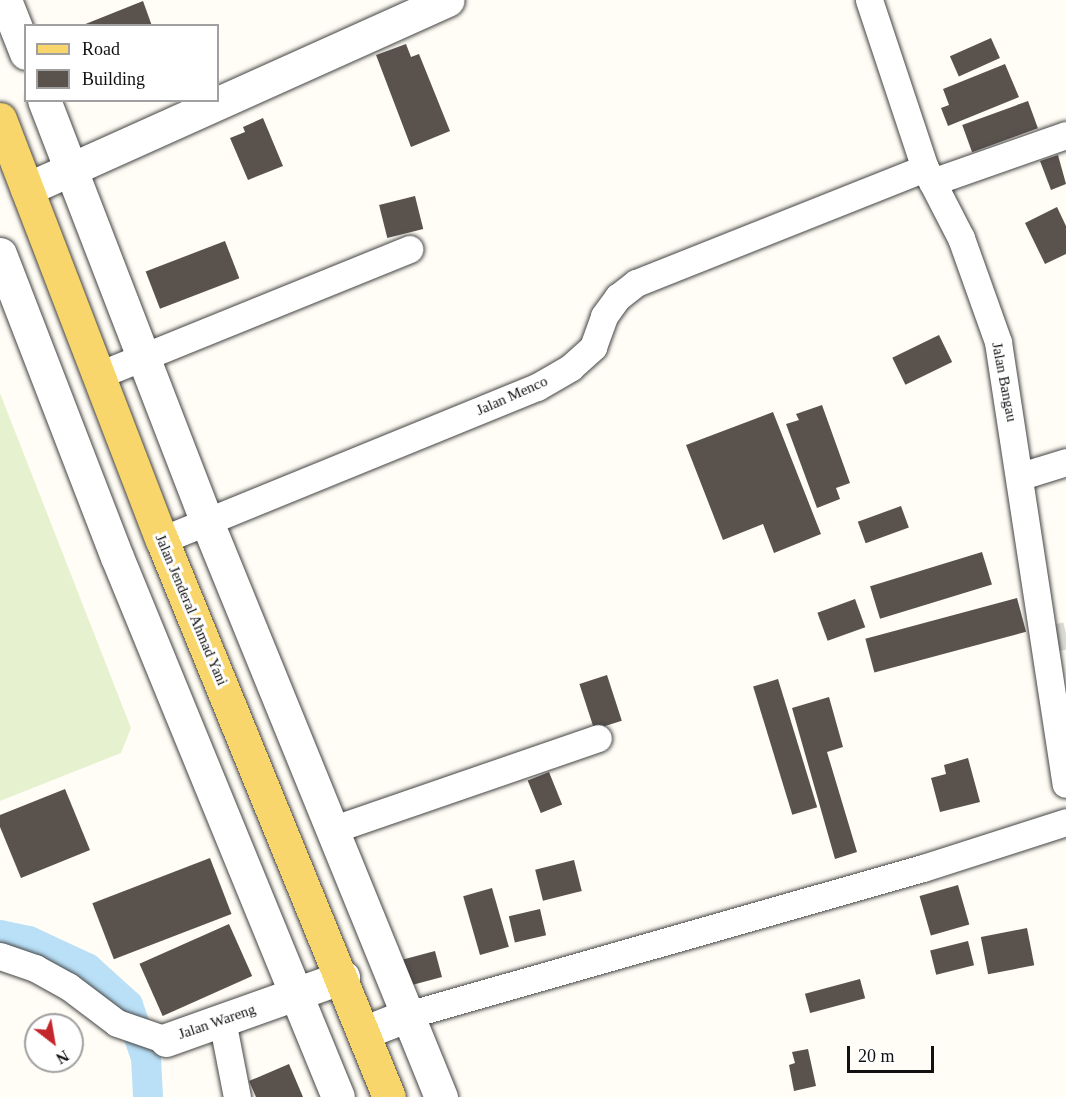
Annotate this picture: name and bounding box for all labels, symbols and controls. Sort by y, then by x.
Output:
legend [24,24,219,102]
text: Road [82,39,120,59]
text: Building [82,69,145,89]
street label: Jalan Bangau [987,341,1021,423]
street label: Jalan Menco [474,372,550,420]
street label: Jalan Jenderal Ahmad Yani [151,531,231,689]
street label: Jalan Wareng [176,1000,258,1044]
north arrow [24,1013,84,1073]
scale bar [850,1034,937,1072]
text: 20 m [858,1046,895,1066]
text: N [53,1047,72,1067]

